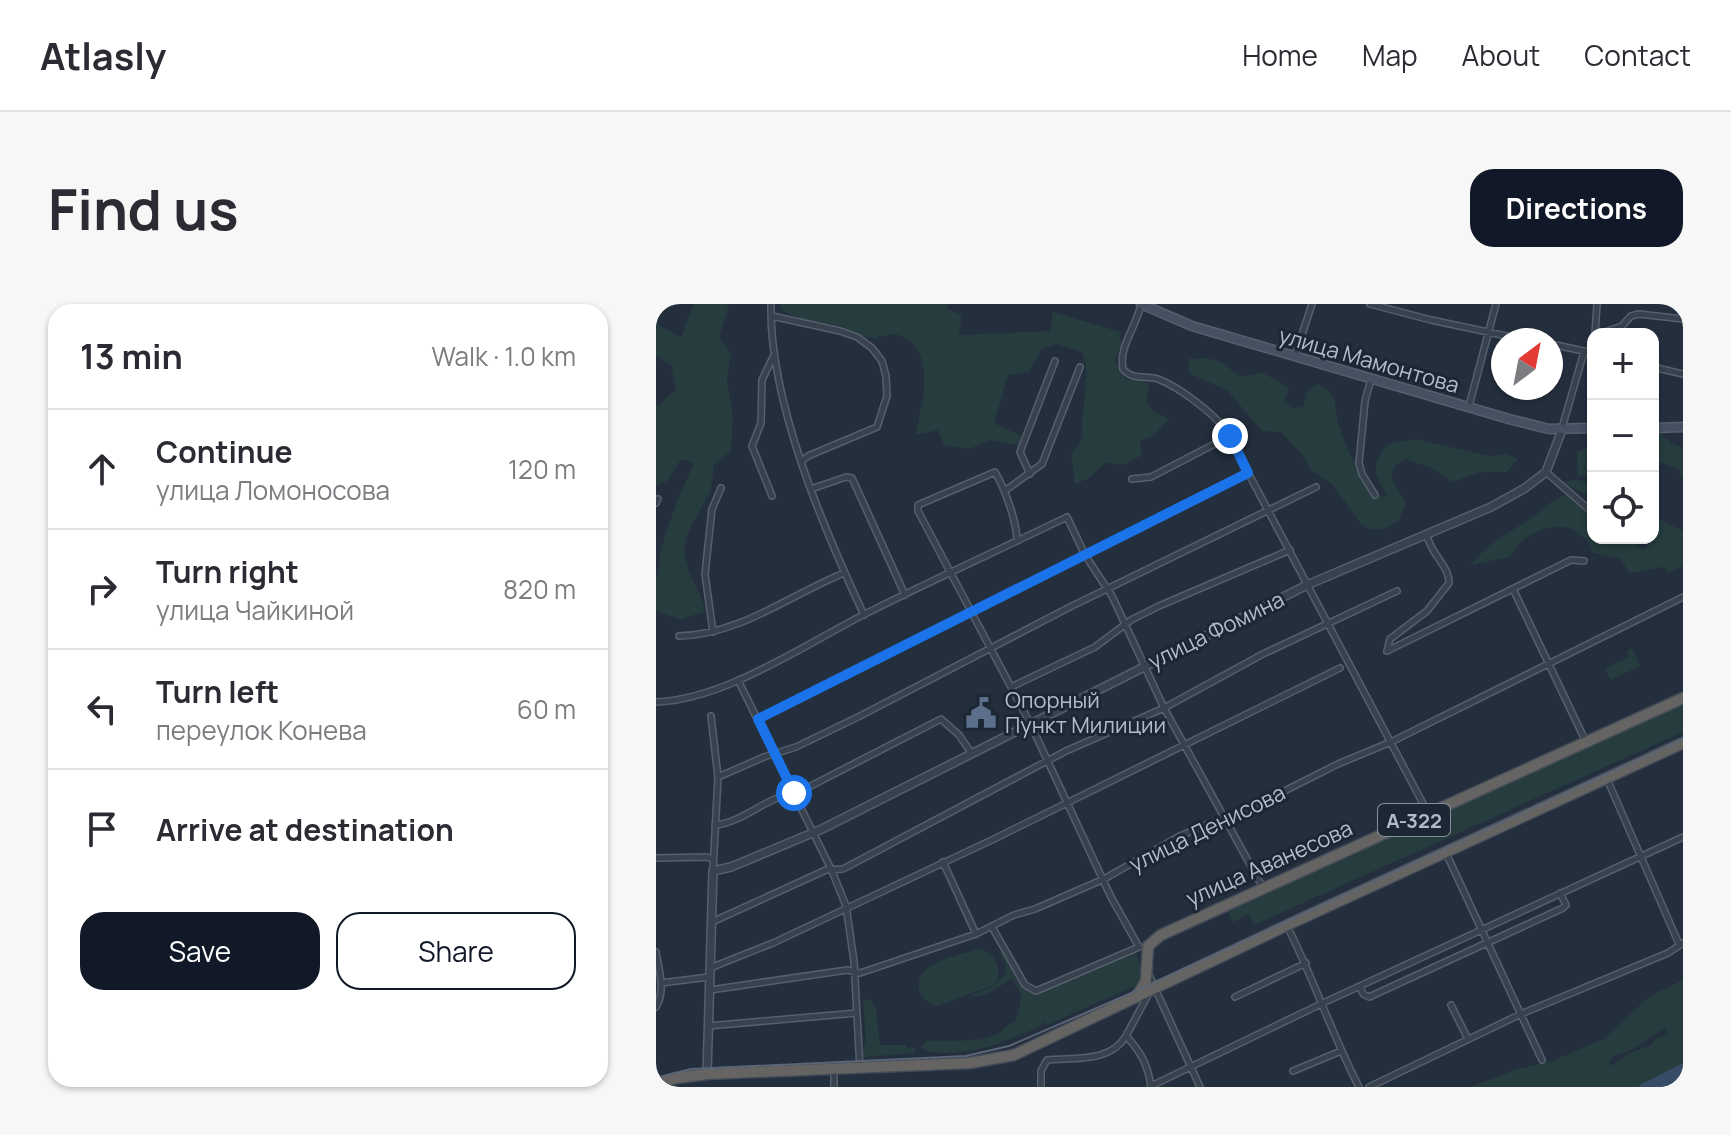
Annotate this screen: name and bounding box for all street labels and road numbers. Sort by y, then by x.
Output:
street label: улица Мамонтова [1275,320,1463,400]
street label: улица Фомина [1143,584,1289,676]
street label: улица Денисова [1124,777,1290,879]
road number: А-322 [1378,804,1450,836]
street label: улица Аванесова [1181,813,1357,913]

